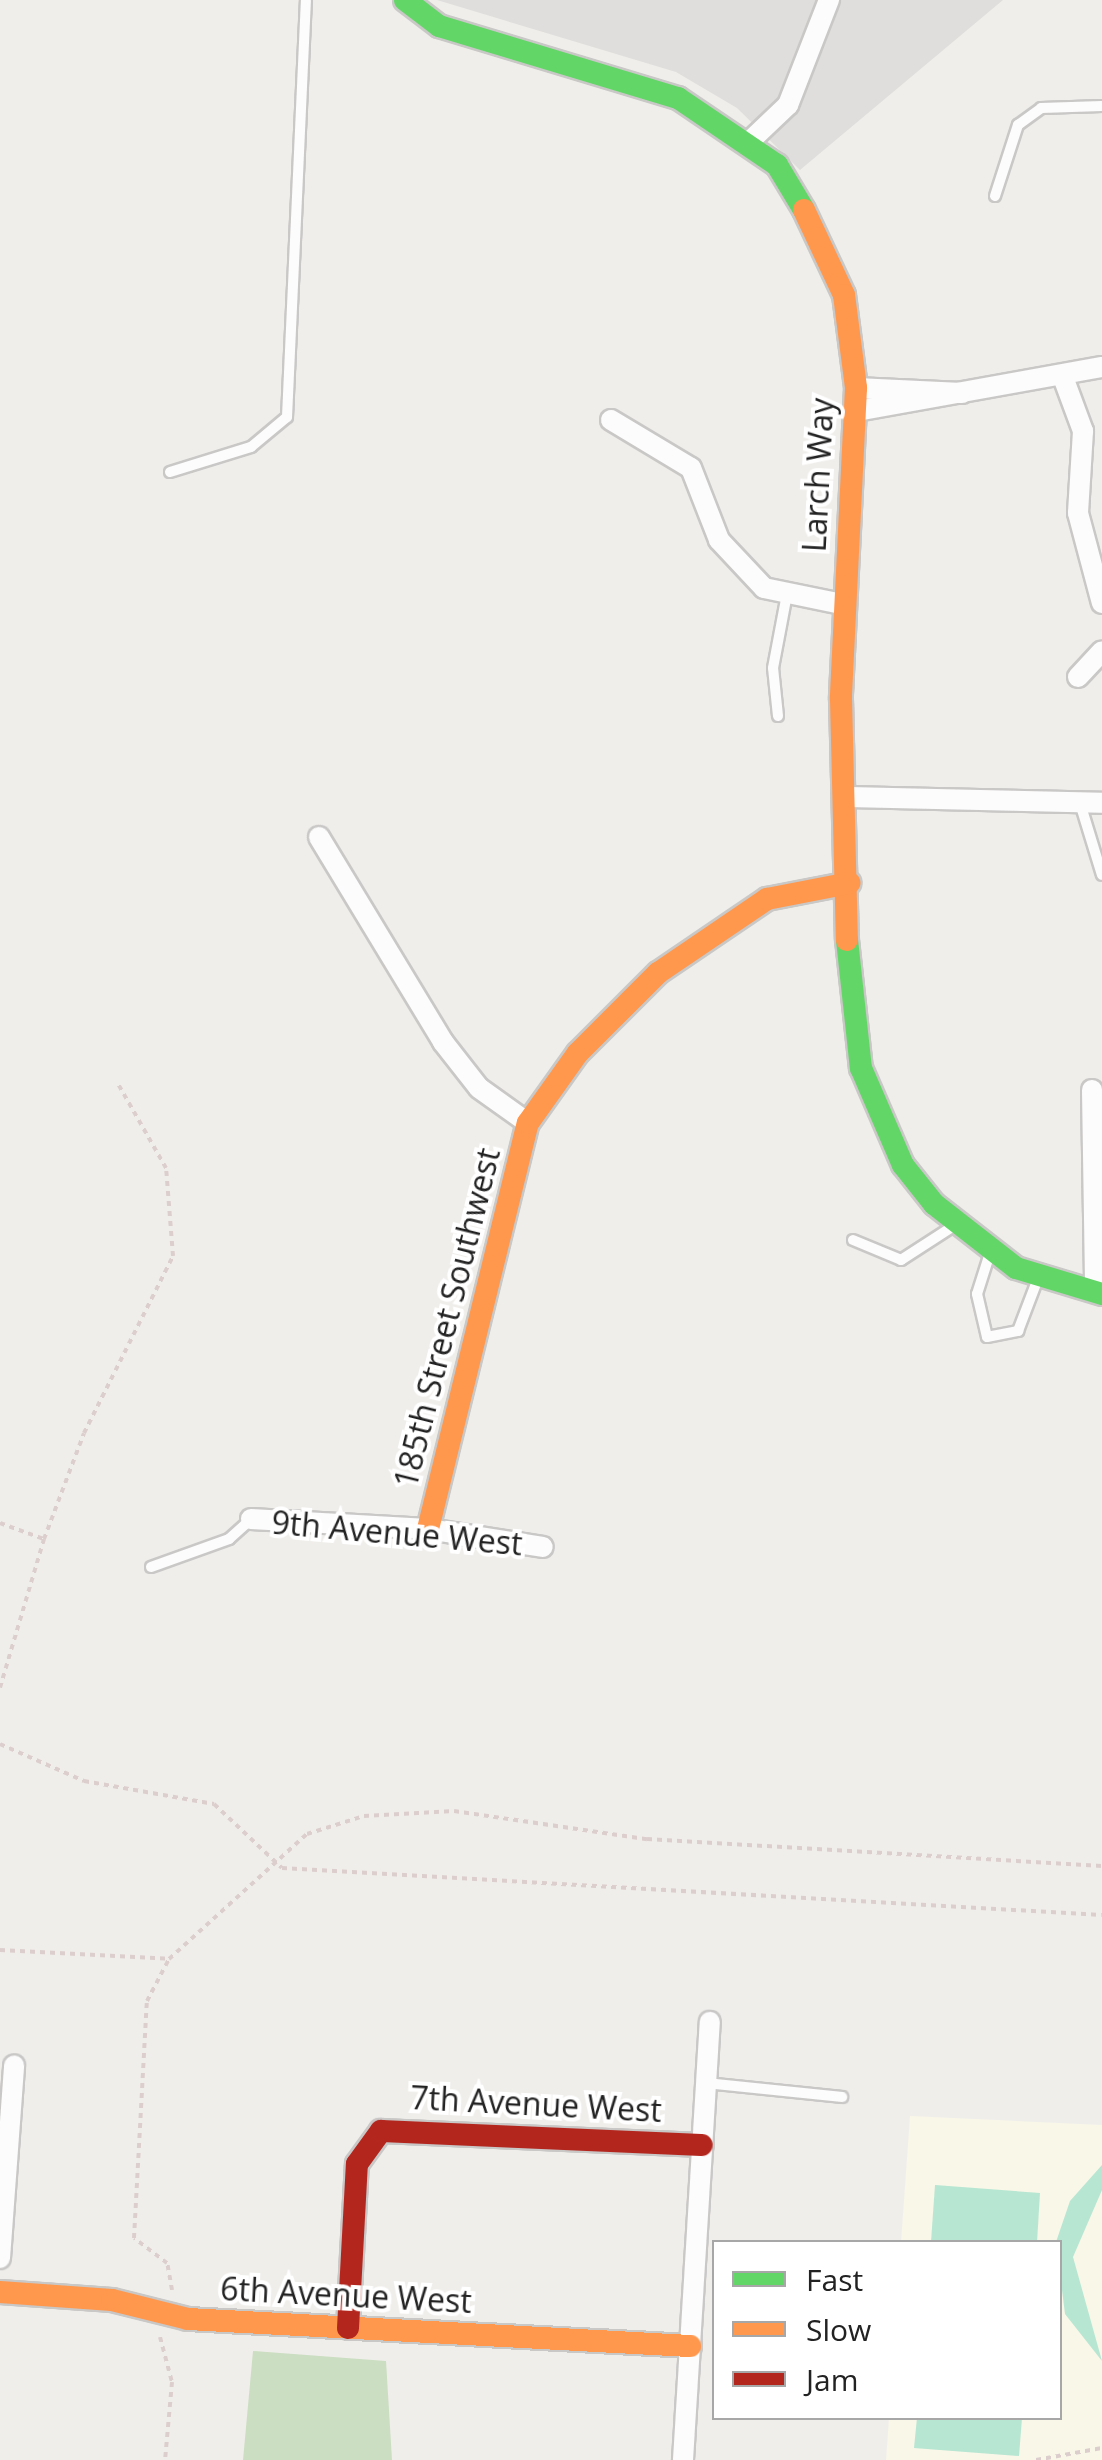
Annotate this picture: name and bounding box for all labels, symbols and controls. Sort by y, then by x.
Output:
street label: Larch Way [795,397,841,553]
street label: 185th Street Southwest [386,1144,508,1492]
street label: 9th Avenue West [270,1503,524,1563]
street label: 7th Avenue West [409,2078,663,2130]
legend [712,2240,1062,2420]
text: Fast [806,2259,863,2300]
street label: 6th Avenue West [219,2269,473,2321]
text: Slow [806,2309,871,2350]
text: Jam [806,2359,859,2400]

